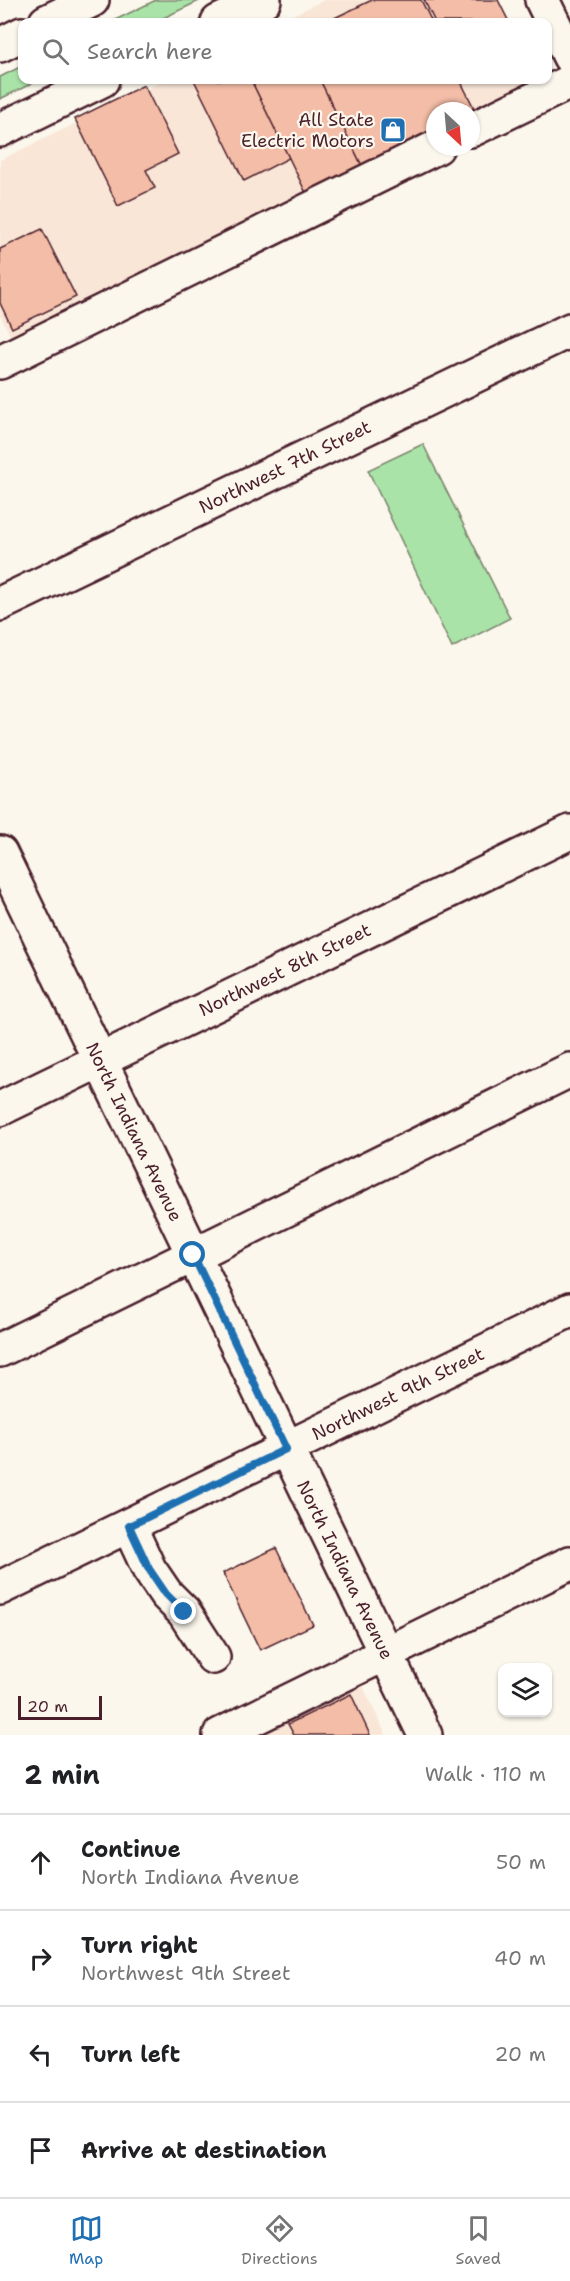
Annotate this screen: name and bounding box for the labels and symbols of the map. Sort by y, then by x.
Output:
north arrow [426,102,480,156]
place label: All State Electric Motors [241,108,374,153]
shop icon: All State Electric Motors [378,115,408,145]
street label: Northwest 7th Street [195,415,375,519]
street label: Northwest 8th Street [195,918,375,1022]
street label: North Indiana Avenue [80,1038,188,1226]
route start [179,1241,205,1267]
street label: Northwest 9th Street [308,1342,488,1446]
street label: North Indiana Avenue [291,1476,399,1664]
route end [170,1598,196,1624]
scale bar [18,1693,102,1720]

